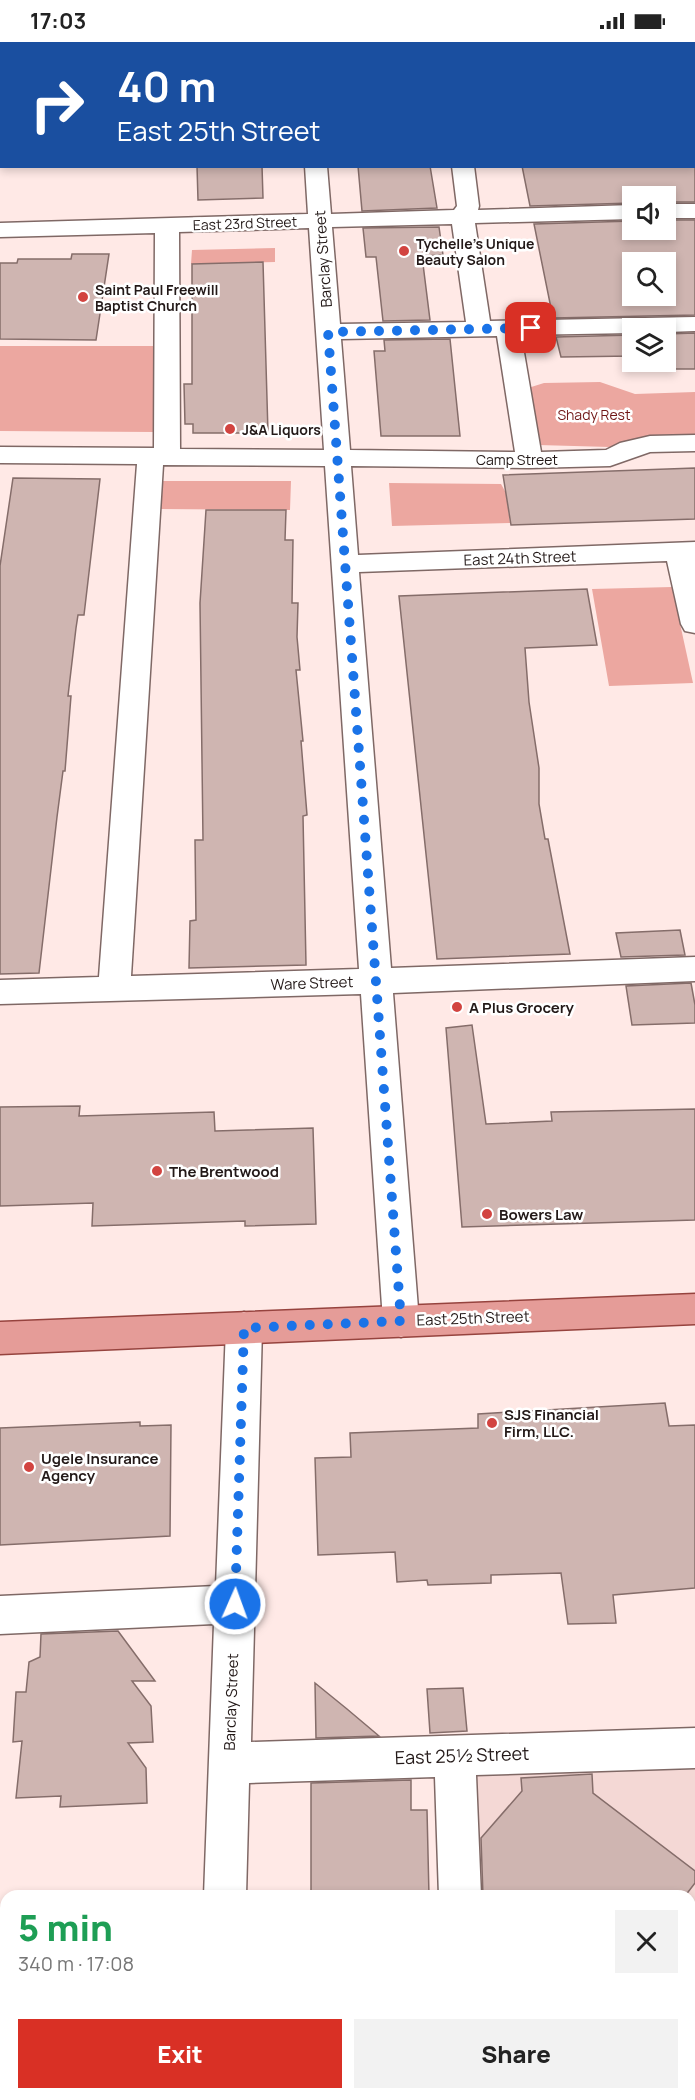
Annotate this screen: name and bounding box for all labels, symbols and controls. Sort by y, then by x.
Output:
text: 17:03 [30,6,86,36]
text: 40 m [117,57,216,115]
icon: right [18,66,96,144]
text: East 25th Street [117,112,320,149]
map controls [622,186,676,372]
button: sound [622,186,676,240]
street label: Barclay Street [309,210,337,308]
street label: East 23rd Street [193,212,298,234]
place label: Tychelle’s Unique Beauty Salon [416,234,534,269]
marker: Tychelle’s Unique Beauty Salon [397,244,411,258]
button: search [622,252,676,306]
place label: Saint Paul Freewill Baptist Church [95,280,218,315]
marker: Saint Paul Freewill Baptist Church [76,290,90,304]
pin [505,302,556,353]
icon: arrive [514,311,547,344]
button: layers [622,318,676,372]
park label: Shady Rest [557,405,631,424]
place label: J&A Liquors [242,420,321,439]
marker: J&A Liquors [223,422,237,436]
street label: Camp Street [476,450,558,469]
street label: East 24th Street [463,546,577,570]
street label: Ware Street [270,971,354,995]
place label: A Plus Grocery [469,997,575,1018]
marker: A Plus Grocery [450,1000,464,1014]
place label: The Brentwood [169,1161,279,1182]
marker: The Brentwood [150,1164,164,1178]
place label: Bowers Law [499,1204,583,1225]
marker: Bowers Law [480,1207,494,1221]
street label: East 25th Street [416,1306,530,1330]
place label: SJS Financial Firm, LLC. [504,1404,599,1442]
marker: SJS Financial Firm, LLC. [485,1416,499,1430]
place label: Ugele Insurance Agency [41,1448,159,1486]
marker: Ugele Insurance Agency [22,1460,36,1474]
position arrow [203,1572,267,1636]
street label: Barclay Street [219,1653,243,1751]
street label: East 25½ Street [394,1741,530,1769]
text: 5 min [18,1903,113,1952]
button: close [615,1910,678,1973]
text: 340 m · 17:08 [18,1950,134,1977]
button: Exit [18,2019,342,2088]
button: Share [354,2019,678,2088]

